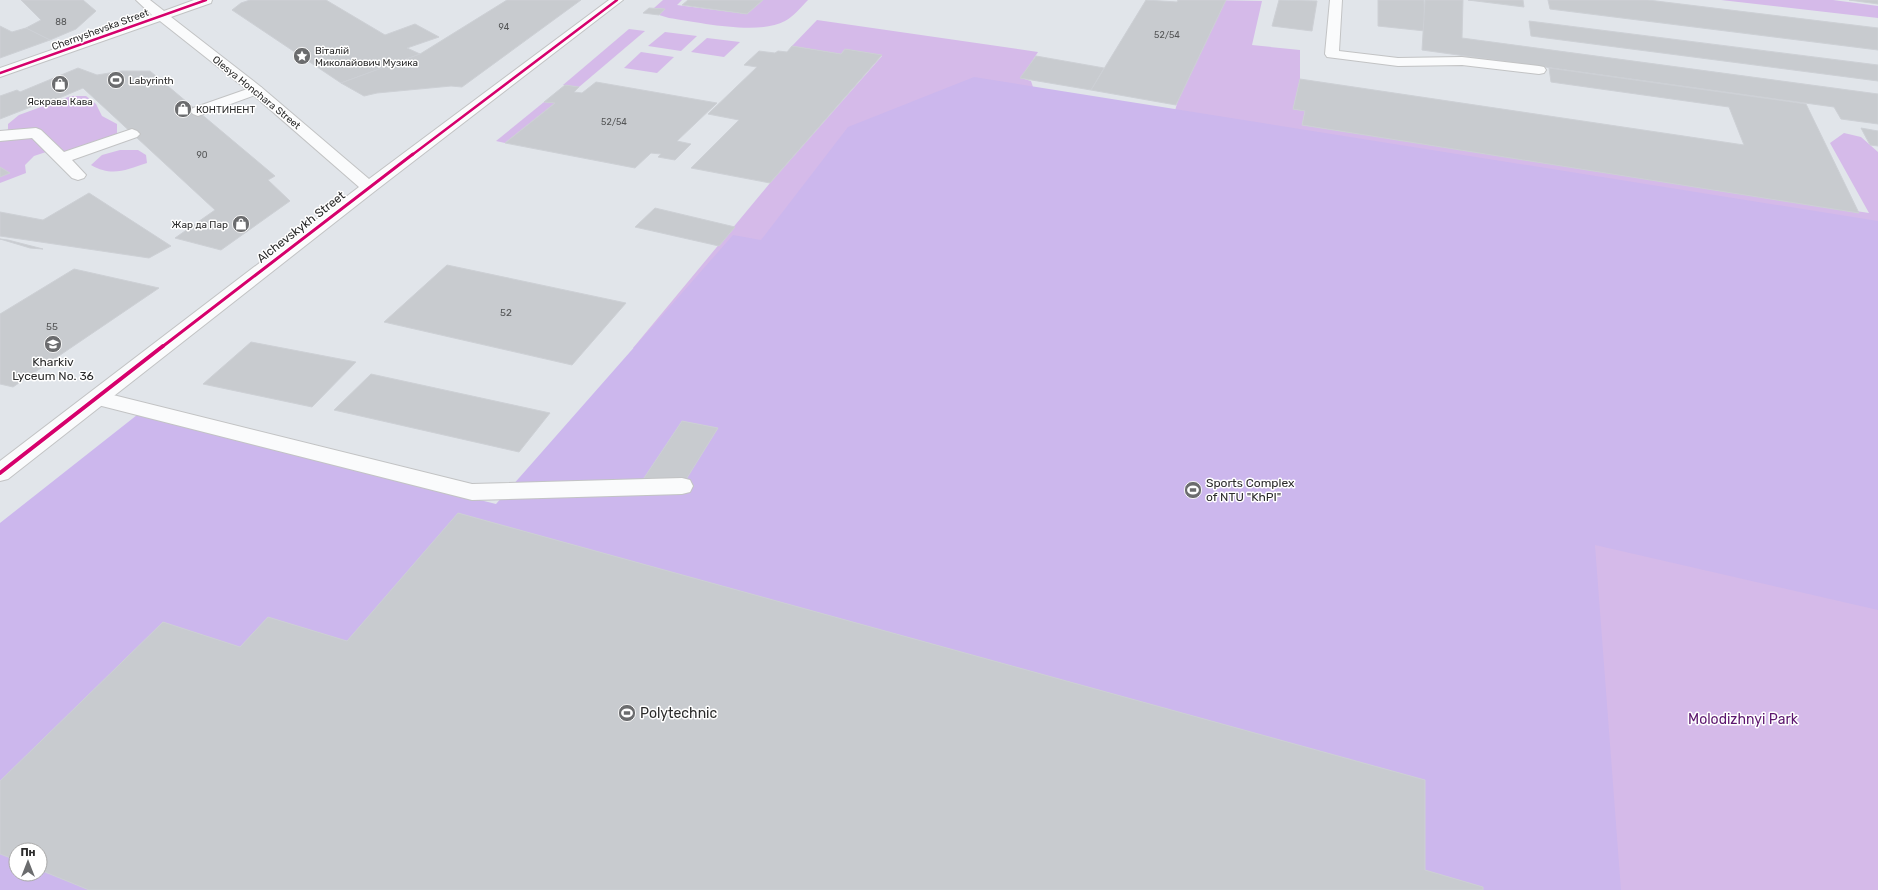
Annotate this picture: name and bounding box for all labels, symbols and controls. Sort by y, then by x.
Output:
street label: Chernyshevska Street [50,7,151,53]
house number: 88 [55,17,67,27]
house number: 94 [499,22,510,32]
house number: 52/54 [1154,30,1180,40]
place label: Віталій Миколайович Музика [315,45,418,69]
place icon: Віталій Миколайович Музика [292,46,312,66]
street label: Olesya Honchara Street [210,54,303,132]
sports icon: Labyrinth [106,70,126,90]
shop icon: Яскрава Кава [50,74,70,94]
place label: Labyrinth [129,75,174,87]
place label: Яскрава Кава [27,96,93,108]
shop icon: КОНТИНЕНТ [173,99,193,119]
place label: КОНТИНЕНТ [196,104,255,116]
house number: 52/54 [601,117,627,127]
house number: 90 [196,150,208,160]
street label: Alchevskykh Street [254,188,348,266]
shop icon: Жар да Пар [231,214,251,234]
place label: Жар да Пар [172,219,228,231]
house number: 52 [500,307,512,319]
house number: 55 [46,321,58,333]
school or university icon: Kharkiv Lyceum No. 36 [43,334,63,354]
place label: Kharkiv Lyceum No. 36 [12,355,94,383]
place label: Sports Complex of NTU "KhPI" [1206,476,1295,504]
sports icon: Sports Complex of NTU "KhPI" [1183,480,1203,500]
sports icon: Polytechnic [617,703,637,723]
place label: Polytechnic [640,705,717,722]
park label: Molodizhnyi Park [1688,711,1799,728]
north arrow [8,842,48,882]
text: Пн [20,846,36,859]

